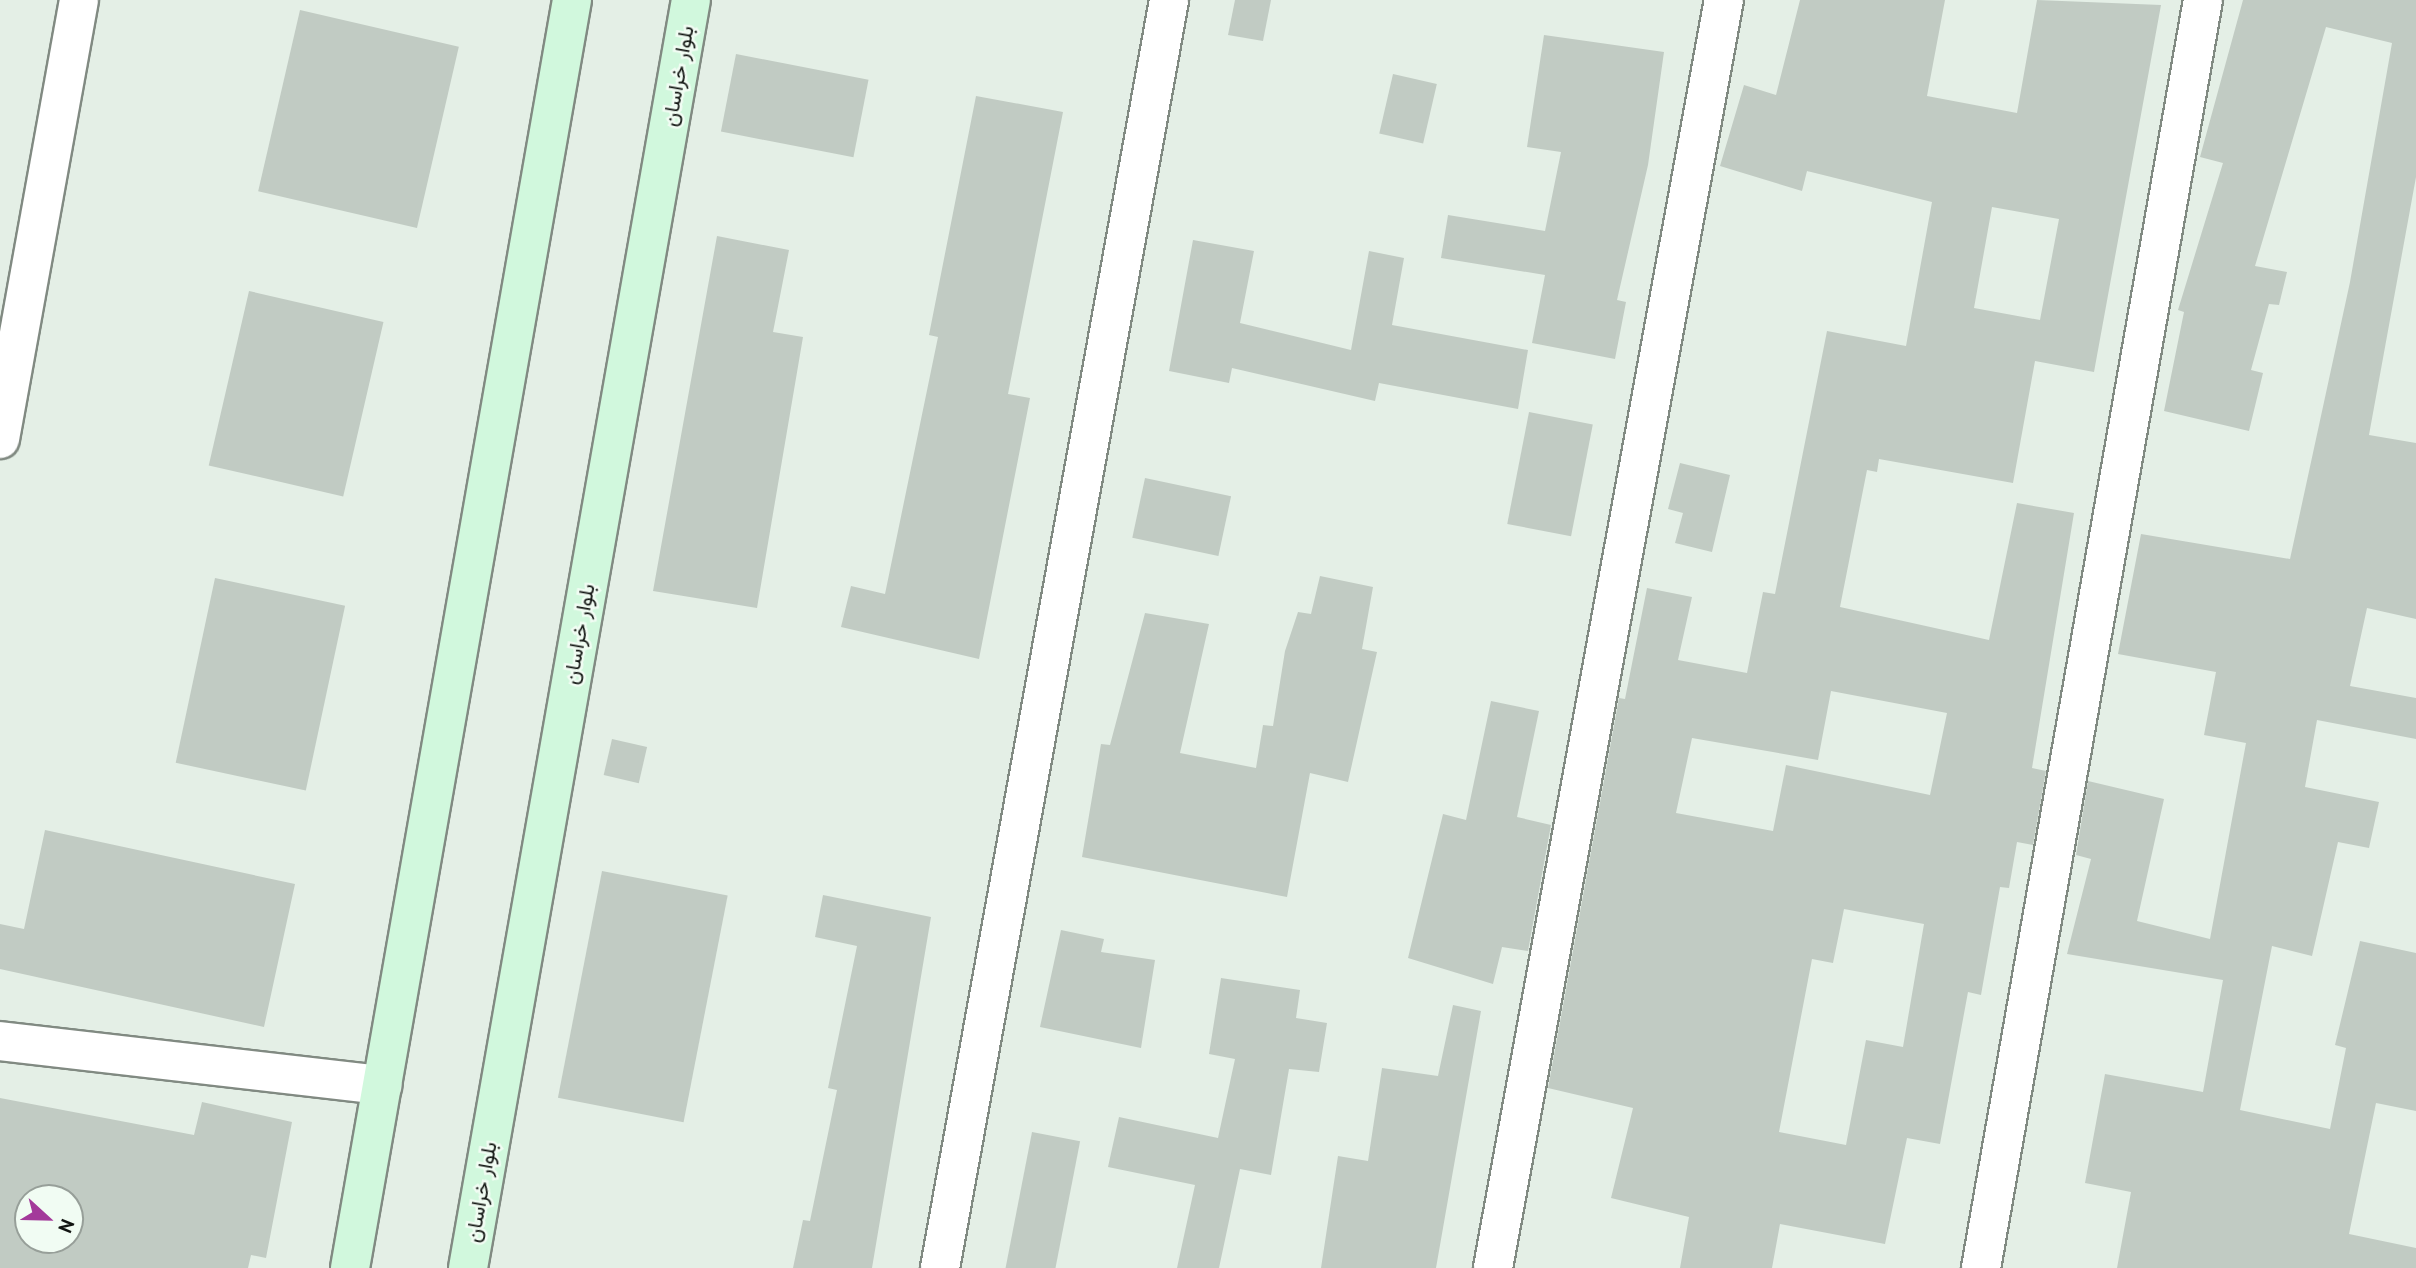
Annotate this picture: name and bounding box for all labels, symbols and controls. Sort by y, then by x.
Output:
street label: بلوار خراسان [657,24,699,128]
street label: بلوار خراسان [558,582,600,686]
street label: بلوار خراسان [460,1140,502,1244]
north arrow [14,1184,84,1254]
text: N [53,1216,80,1236]

